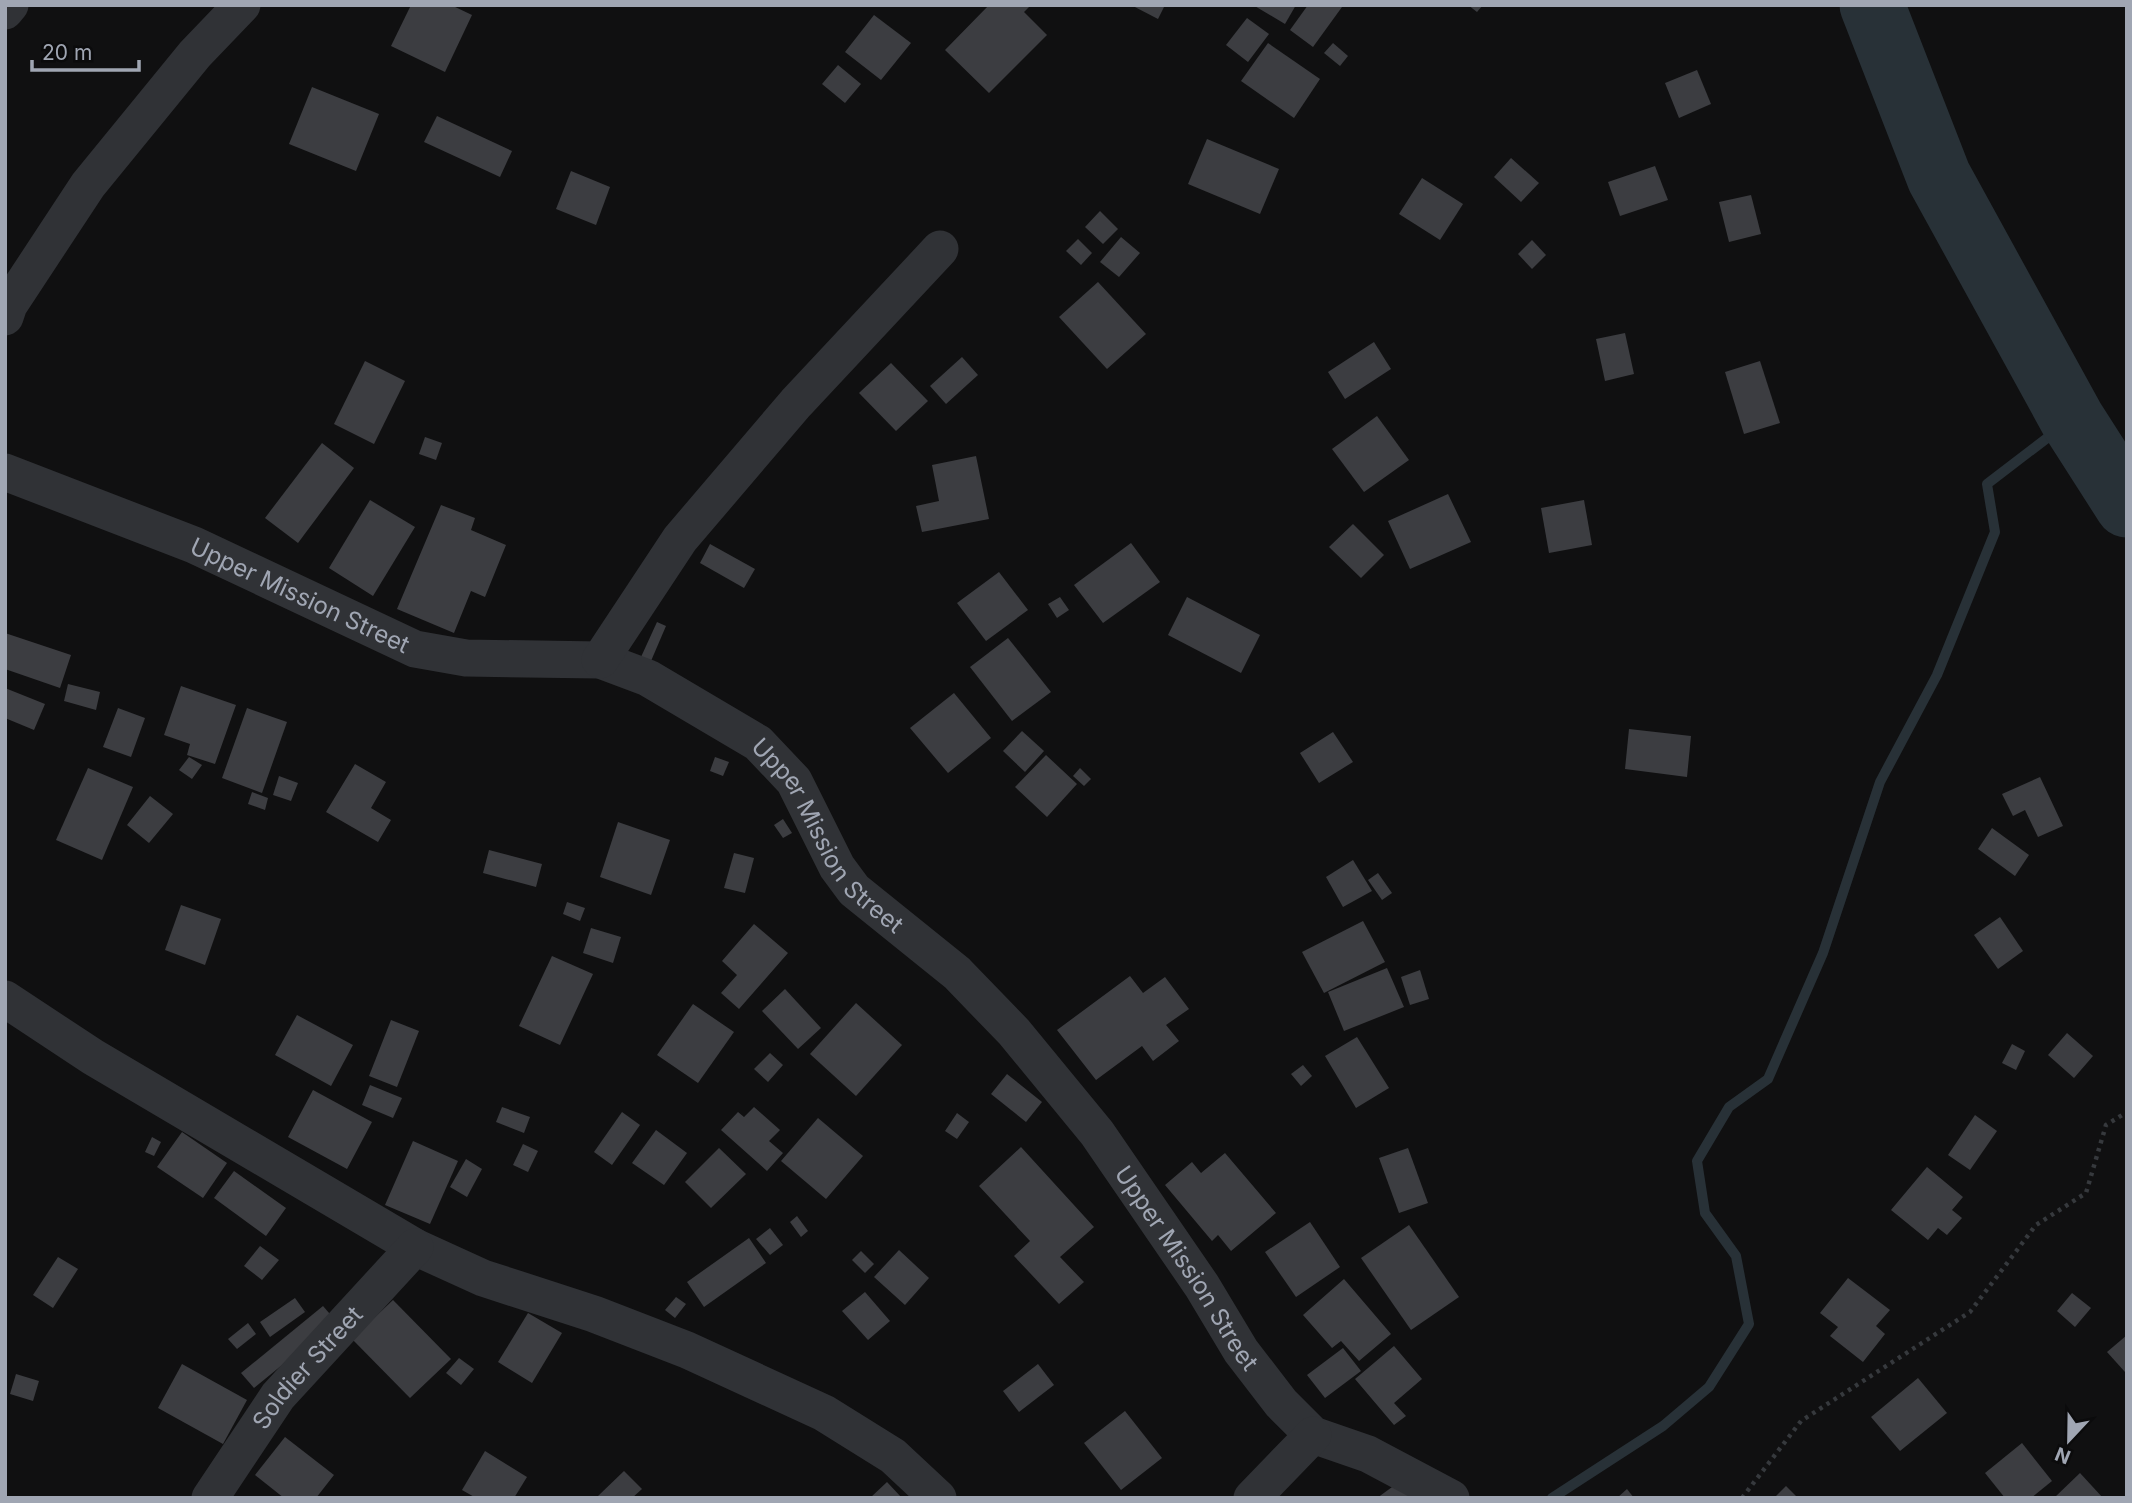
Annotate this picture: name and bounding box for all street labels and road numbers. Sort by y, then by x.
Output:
street label: Upper Mission Street [186,531,415,659]
street label: Upper Mission Street [746,732,910,939]
street label: Upper Mission Street [1109,1160,1265,1376]
street label: Soldier Street [246,1300,368,1434]

